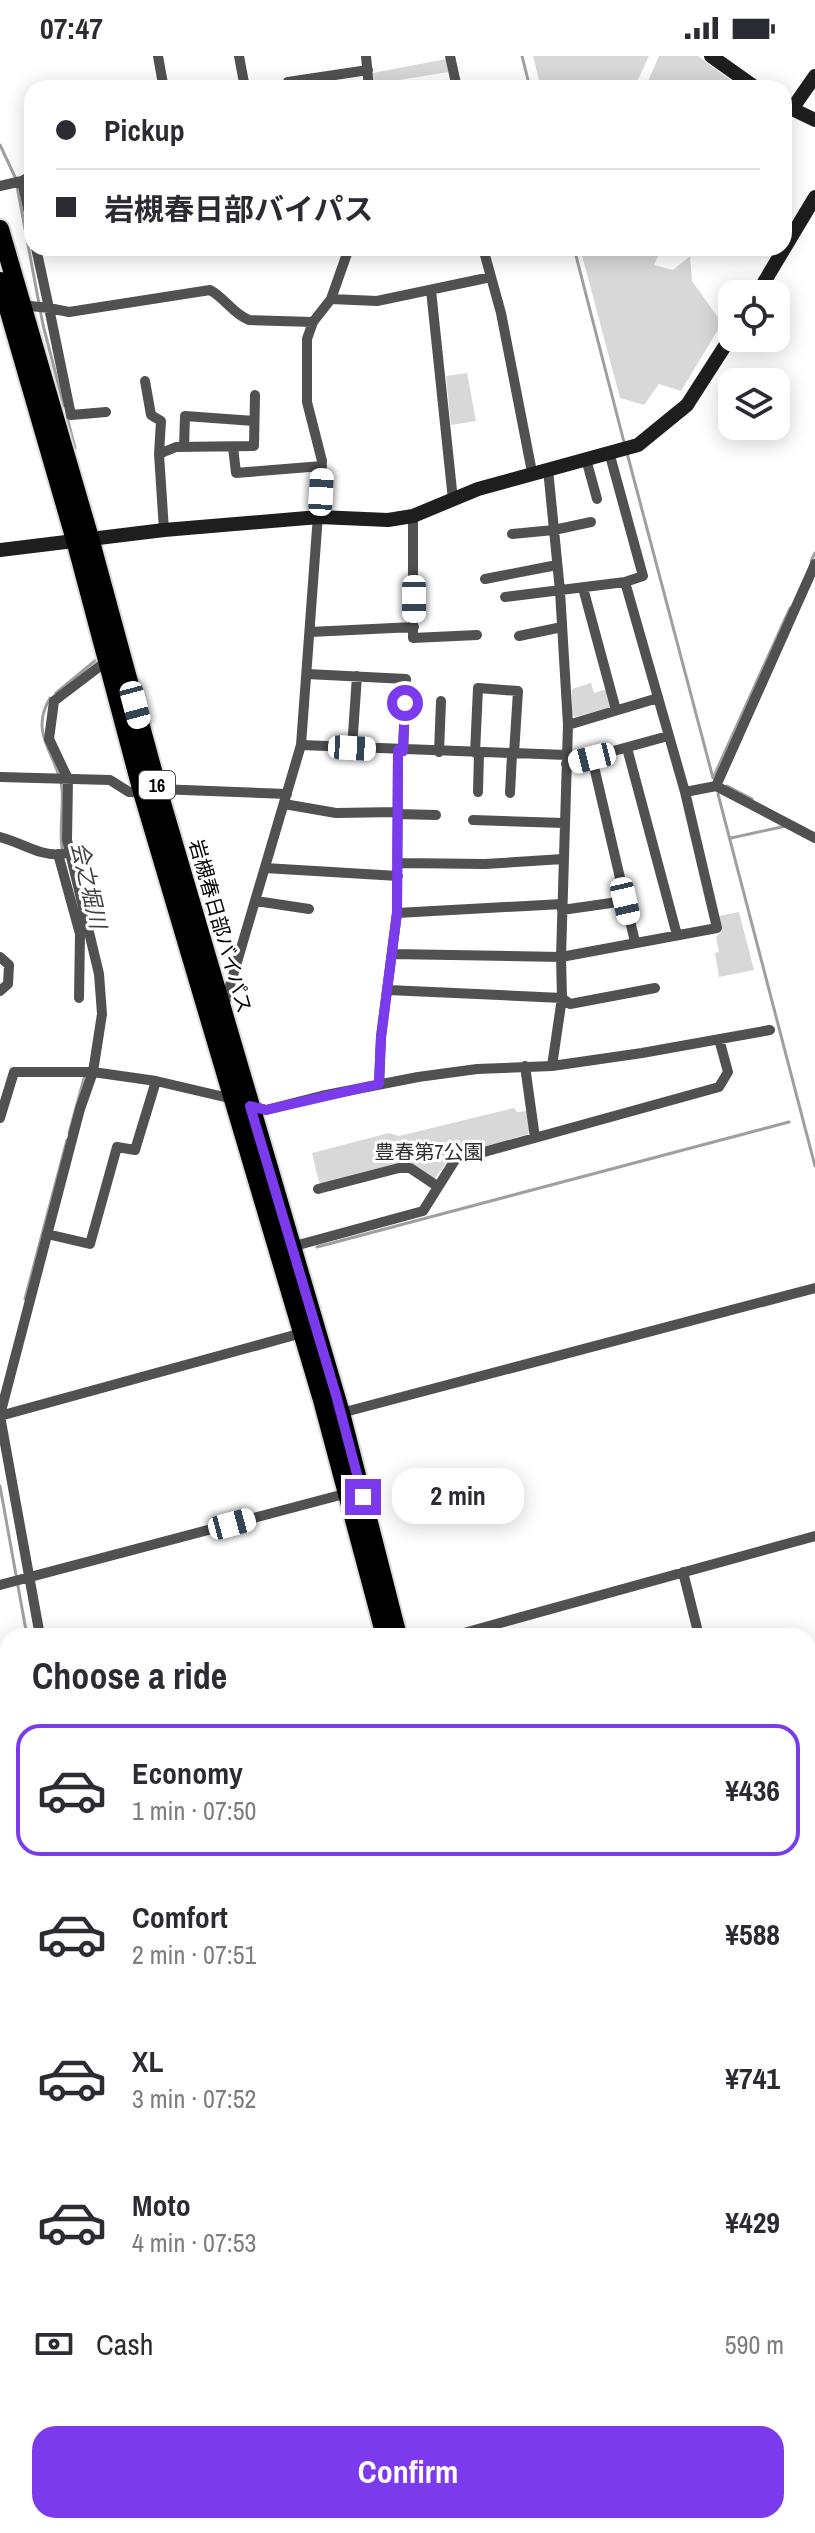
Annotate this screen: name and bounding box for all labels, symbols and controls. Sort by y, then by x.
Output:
text: 07:47 [40,8,103,48]
text: Pickup [104,110,185,150]
text: 岩槻春日部バイパス [104,189,373,229]
map controls [718,280,790,440]
button: locate [718,280,790,352]
button: layers [718,368,790,440]
car [308,467,334,517]
car [402,575,426,623]
car [117,679,153,731]
route start [387,685,423,721]
car [327,735,377,761]
car [566,741,618,775]
road number: 16 [139,771,175,799]
street label: 岩槻春日部バイパス [183,836,259,1016]
water label: 会之堀川 [64,839,114,933]
car [608,875,642,927]
park label: 豊春第7公園 [374,1138,484,1165]
callout: 2 min [391,1469,523,1525]
text: 2 min [430,1478,486,1513]
route end [345,1479,381,1515]
car [206,1506,258,1542]
text: Choose a ride [32,1652,227,1700]
text: Economy [132,1753,243,1793]
icon: car [36,1754,108,1826]
text: ¥436 [725,1770,780,1810]
text: 1 min · 07:50 [132,1793,256,1828]
text: Comfort [132,1897,228,1937]
icon: car [36,1898,108,1970]
text: ¥588 [725,1914,780,1954]
text: 2 min · 07:51 [132,1937,256,1972]
text: XL [132,2041,163,2081]
icon: car [36,2042,108,2114]
text: ¥741 [725,2058,780,2098]
text: 3 min · 07:52 [132,2081,256,2116]
text: Moto [132,2185,191,2225]
icon: car [36,2186,108,2258]
text: ¥429 [725,2202,780,2242]
text: 4 min · 07:53 [132,2225,256,2260]
icon: cash [32,2322,76,2366]
text: Cash [96,2324,153,2364]
text: 590 m [725,2327,784,2362]
button: Confirm [32,2426,784,2518]

